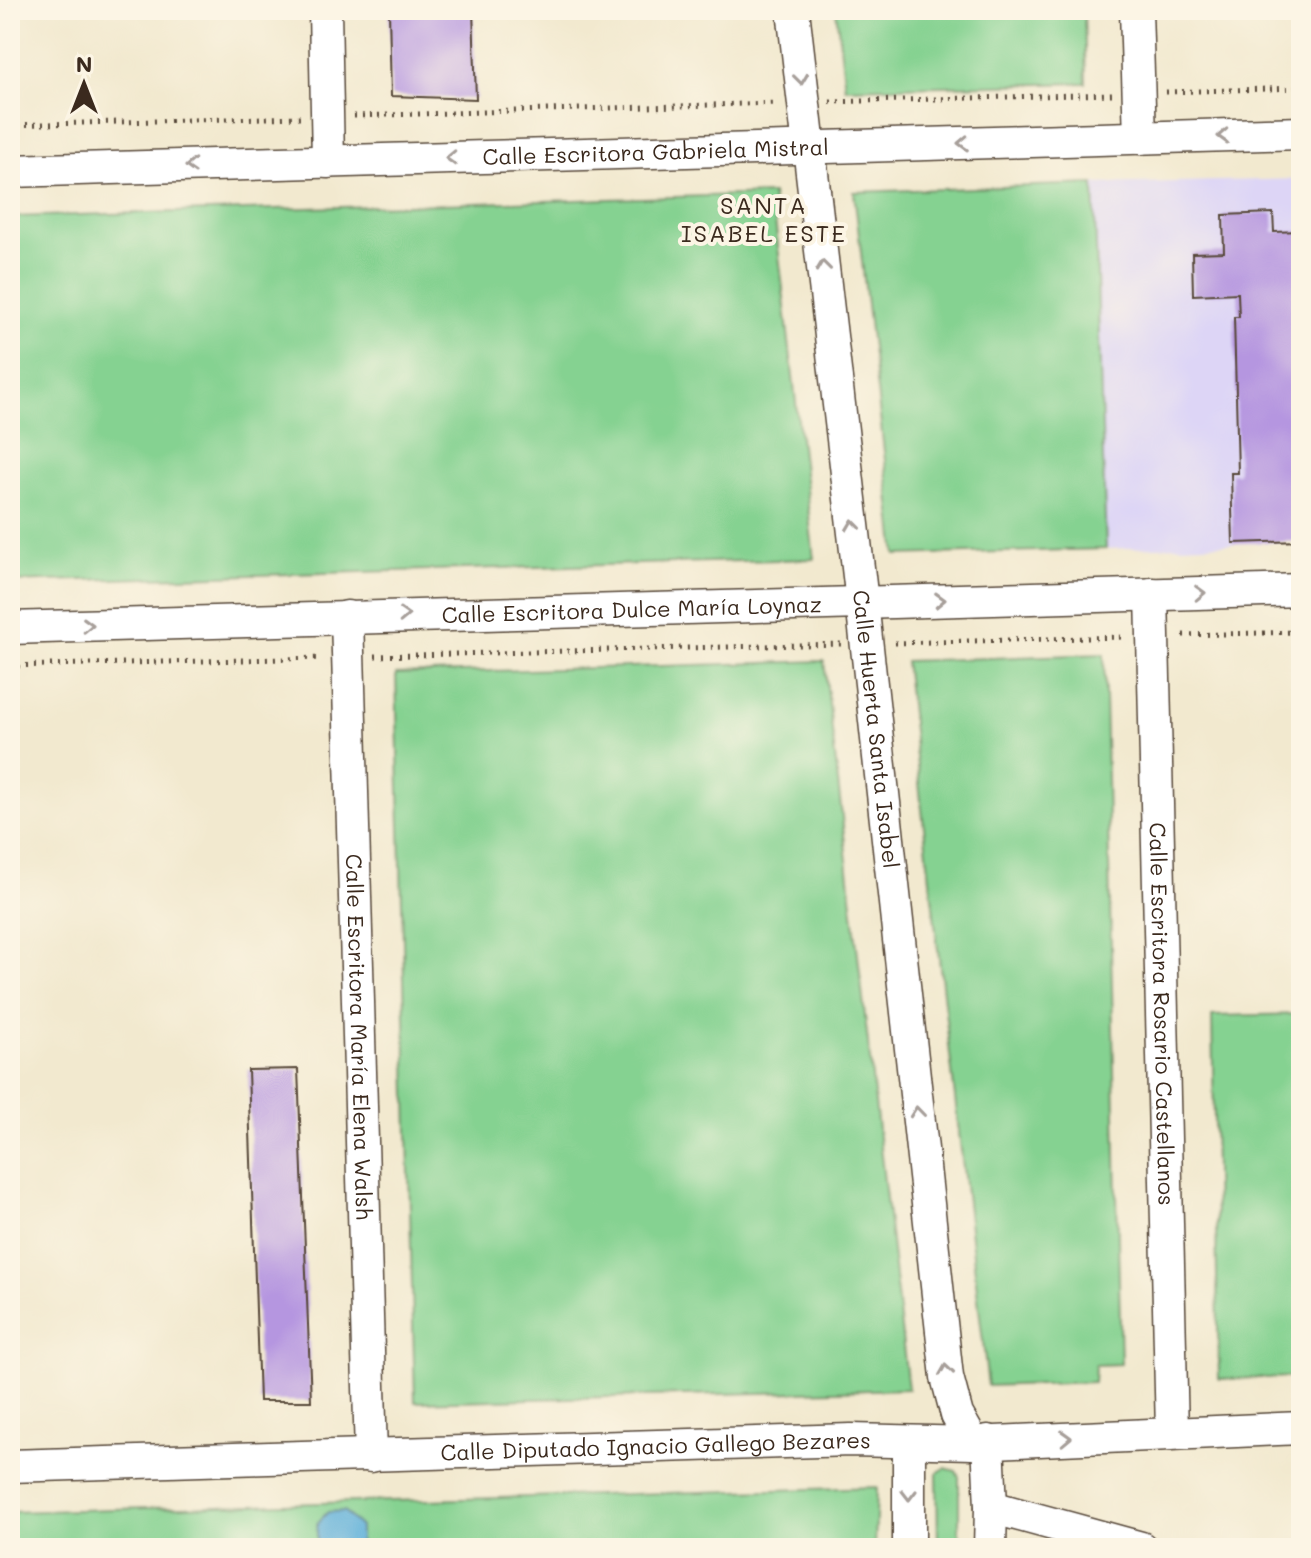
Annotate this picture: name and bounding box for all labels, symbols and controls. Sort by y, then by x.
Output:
north arrow [44,44,124,124]
text: N [76,49,92,78]
one-way arrow [792,72,809,86]
one-way arrow [1216,127,1229,144]
street label: Calle Escritora Gabriela Mistral [482,132,829,171]
one-way arrow [956,135,969,152]
one-way arrow [444,150,457,167]
one-way arrow [184,157,197,174]
district label: SANTA ISABEL ESTE [681,189,847,248]
one-way arrow [814,260,831,273]
one-way arrow [845,518,862,532]
one-way arrow [1194,584,1207,601]
street label: Calle Huerta Santa Isabel [847,588,906,870]
street label: Calle Escritora Dulce María Loynaz [441,589,822,629]
one-way arrow [934,591,947,609]
one-way arrow [398,607,411,624]
one-way arrow [82,616,95,634]
street label: Calle Escritora Rosario Castellanos [1143,822,1182,1206]
street label: Calle Escritora María Elena Walsh [340,853,379,1220]
one-way arrow [909,1105,926,1118]
one-way arrow [939,1363,956,1377]
street label: Calle Diputado Ignacio Gallego Bezares [440,1425,871,1467]
one-way arrow [1060,1429,1073,1446]
one-way arrow [900,1489,918,1502]

